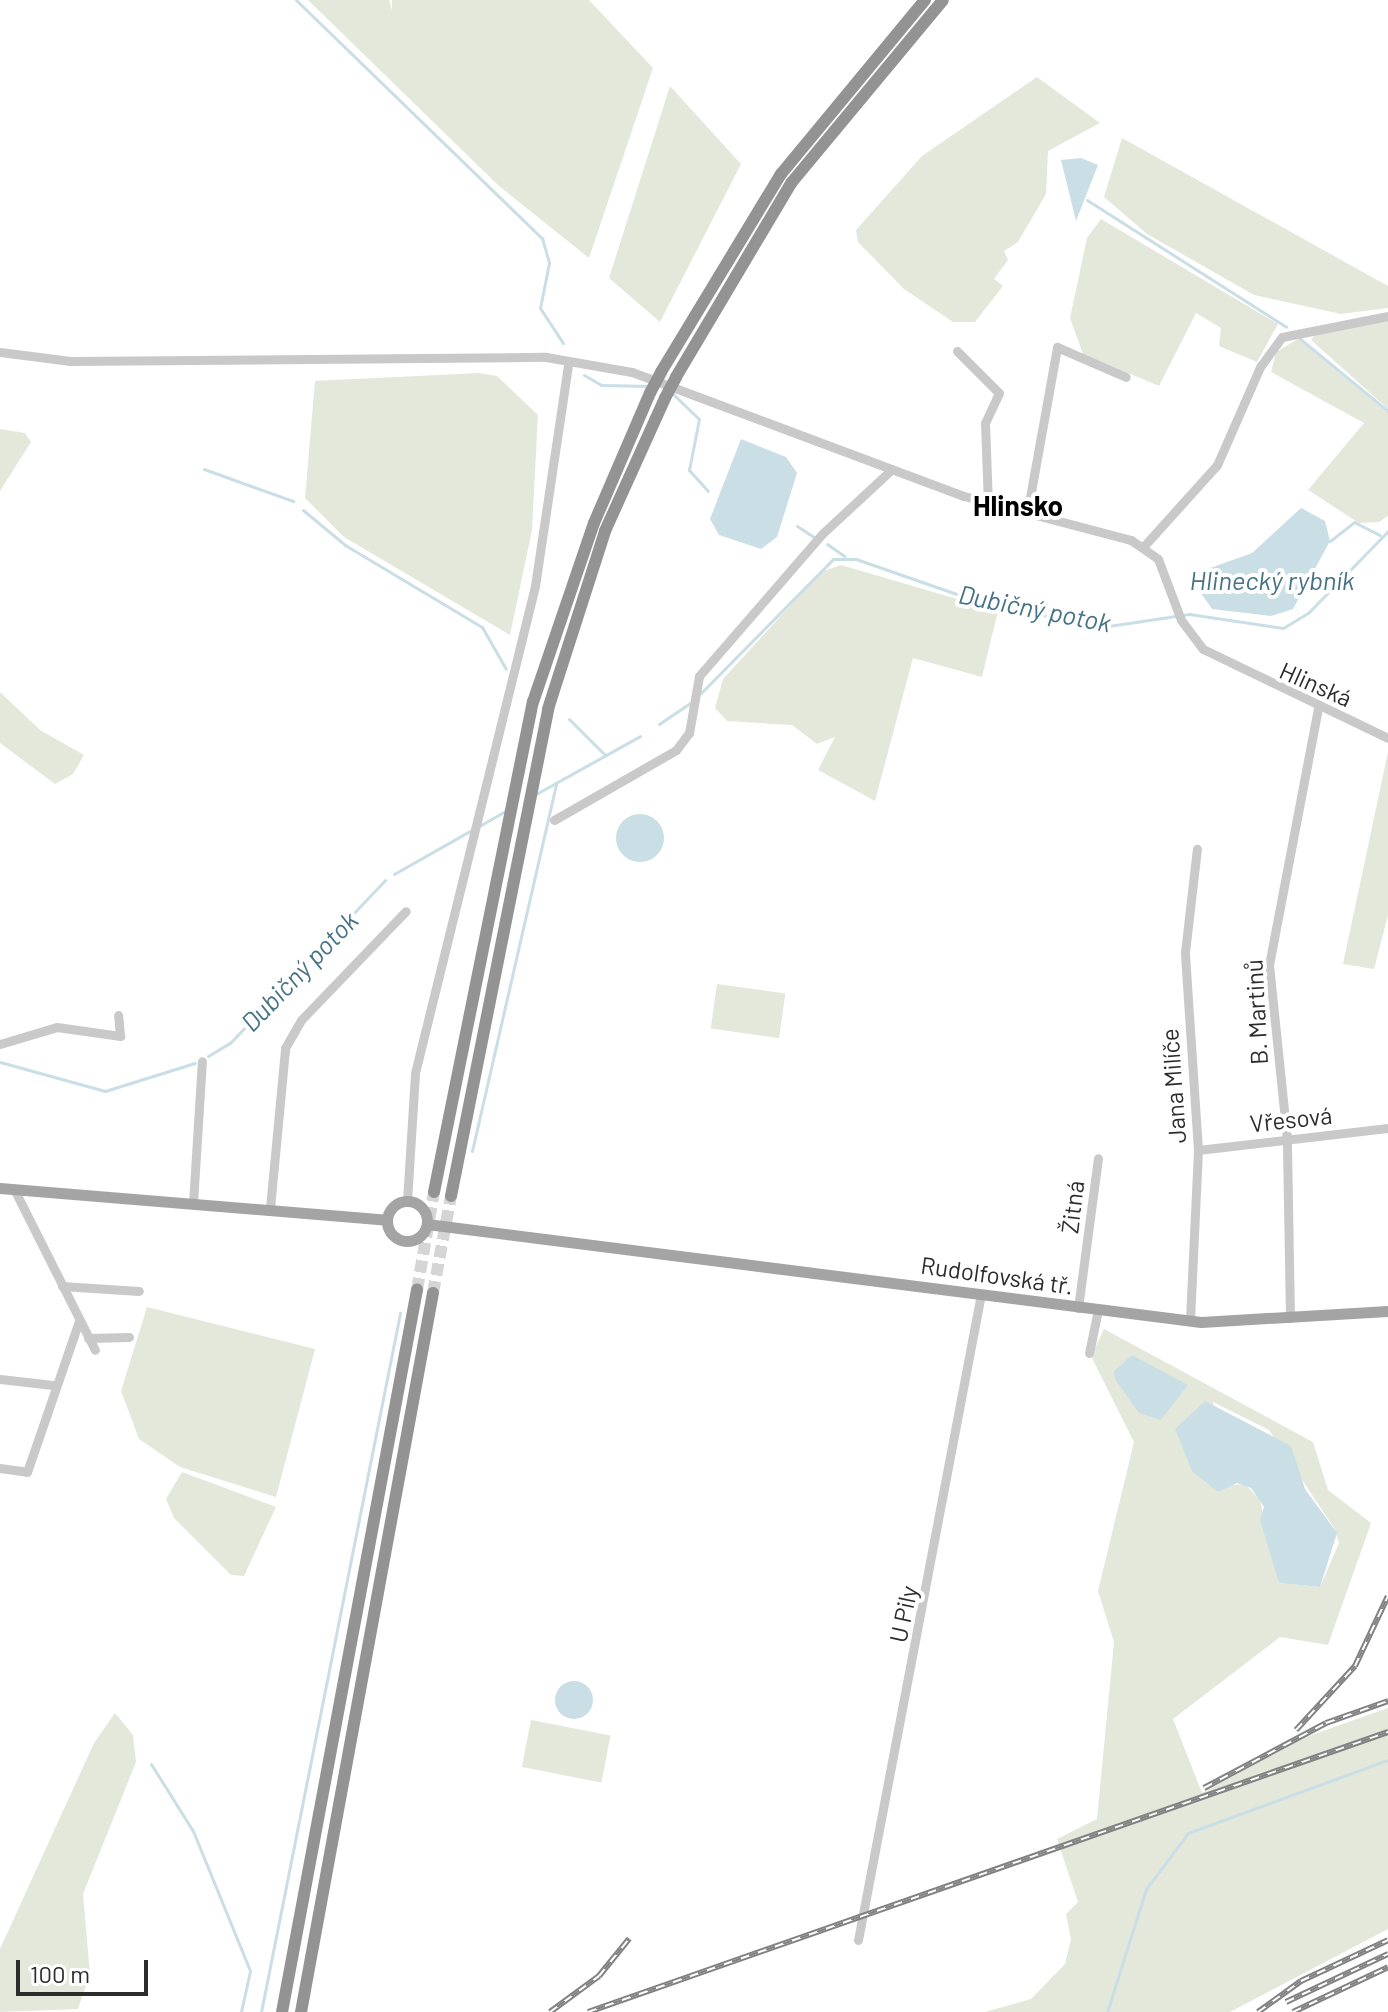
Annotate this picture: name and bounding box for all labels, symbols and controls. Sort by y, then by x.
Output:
district label: Hlinsko [973,488,1063,522]
water label: Hlinecký rybník [1190,564,1354,596]
water label: Dubičný potok [956,578,1114,638]
street label: Hlinská [1275,655,1357,713]
water label: Dubičný potok [234,905,364,1037]
street label: B. Martinů [1239,959,1273,1065]
street label: Jana Milíče [1155,1028,1191,1144]
street label: Vřesová [1248,1100,1334,1138]
street label: Žitná [1054,1179,1090,1235]
street label: Rudolfovská tř. [919,1250,1075,1300]
street label: U Pily [883,1583,923,1645]
scale bar [20,1944,152,1994]
text: 100 m [30,1959,90,1988]

